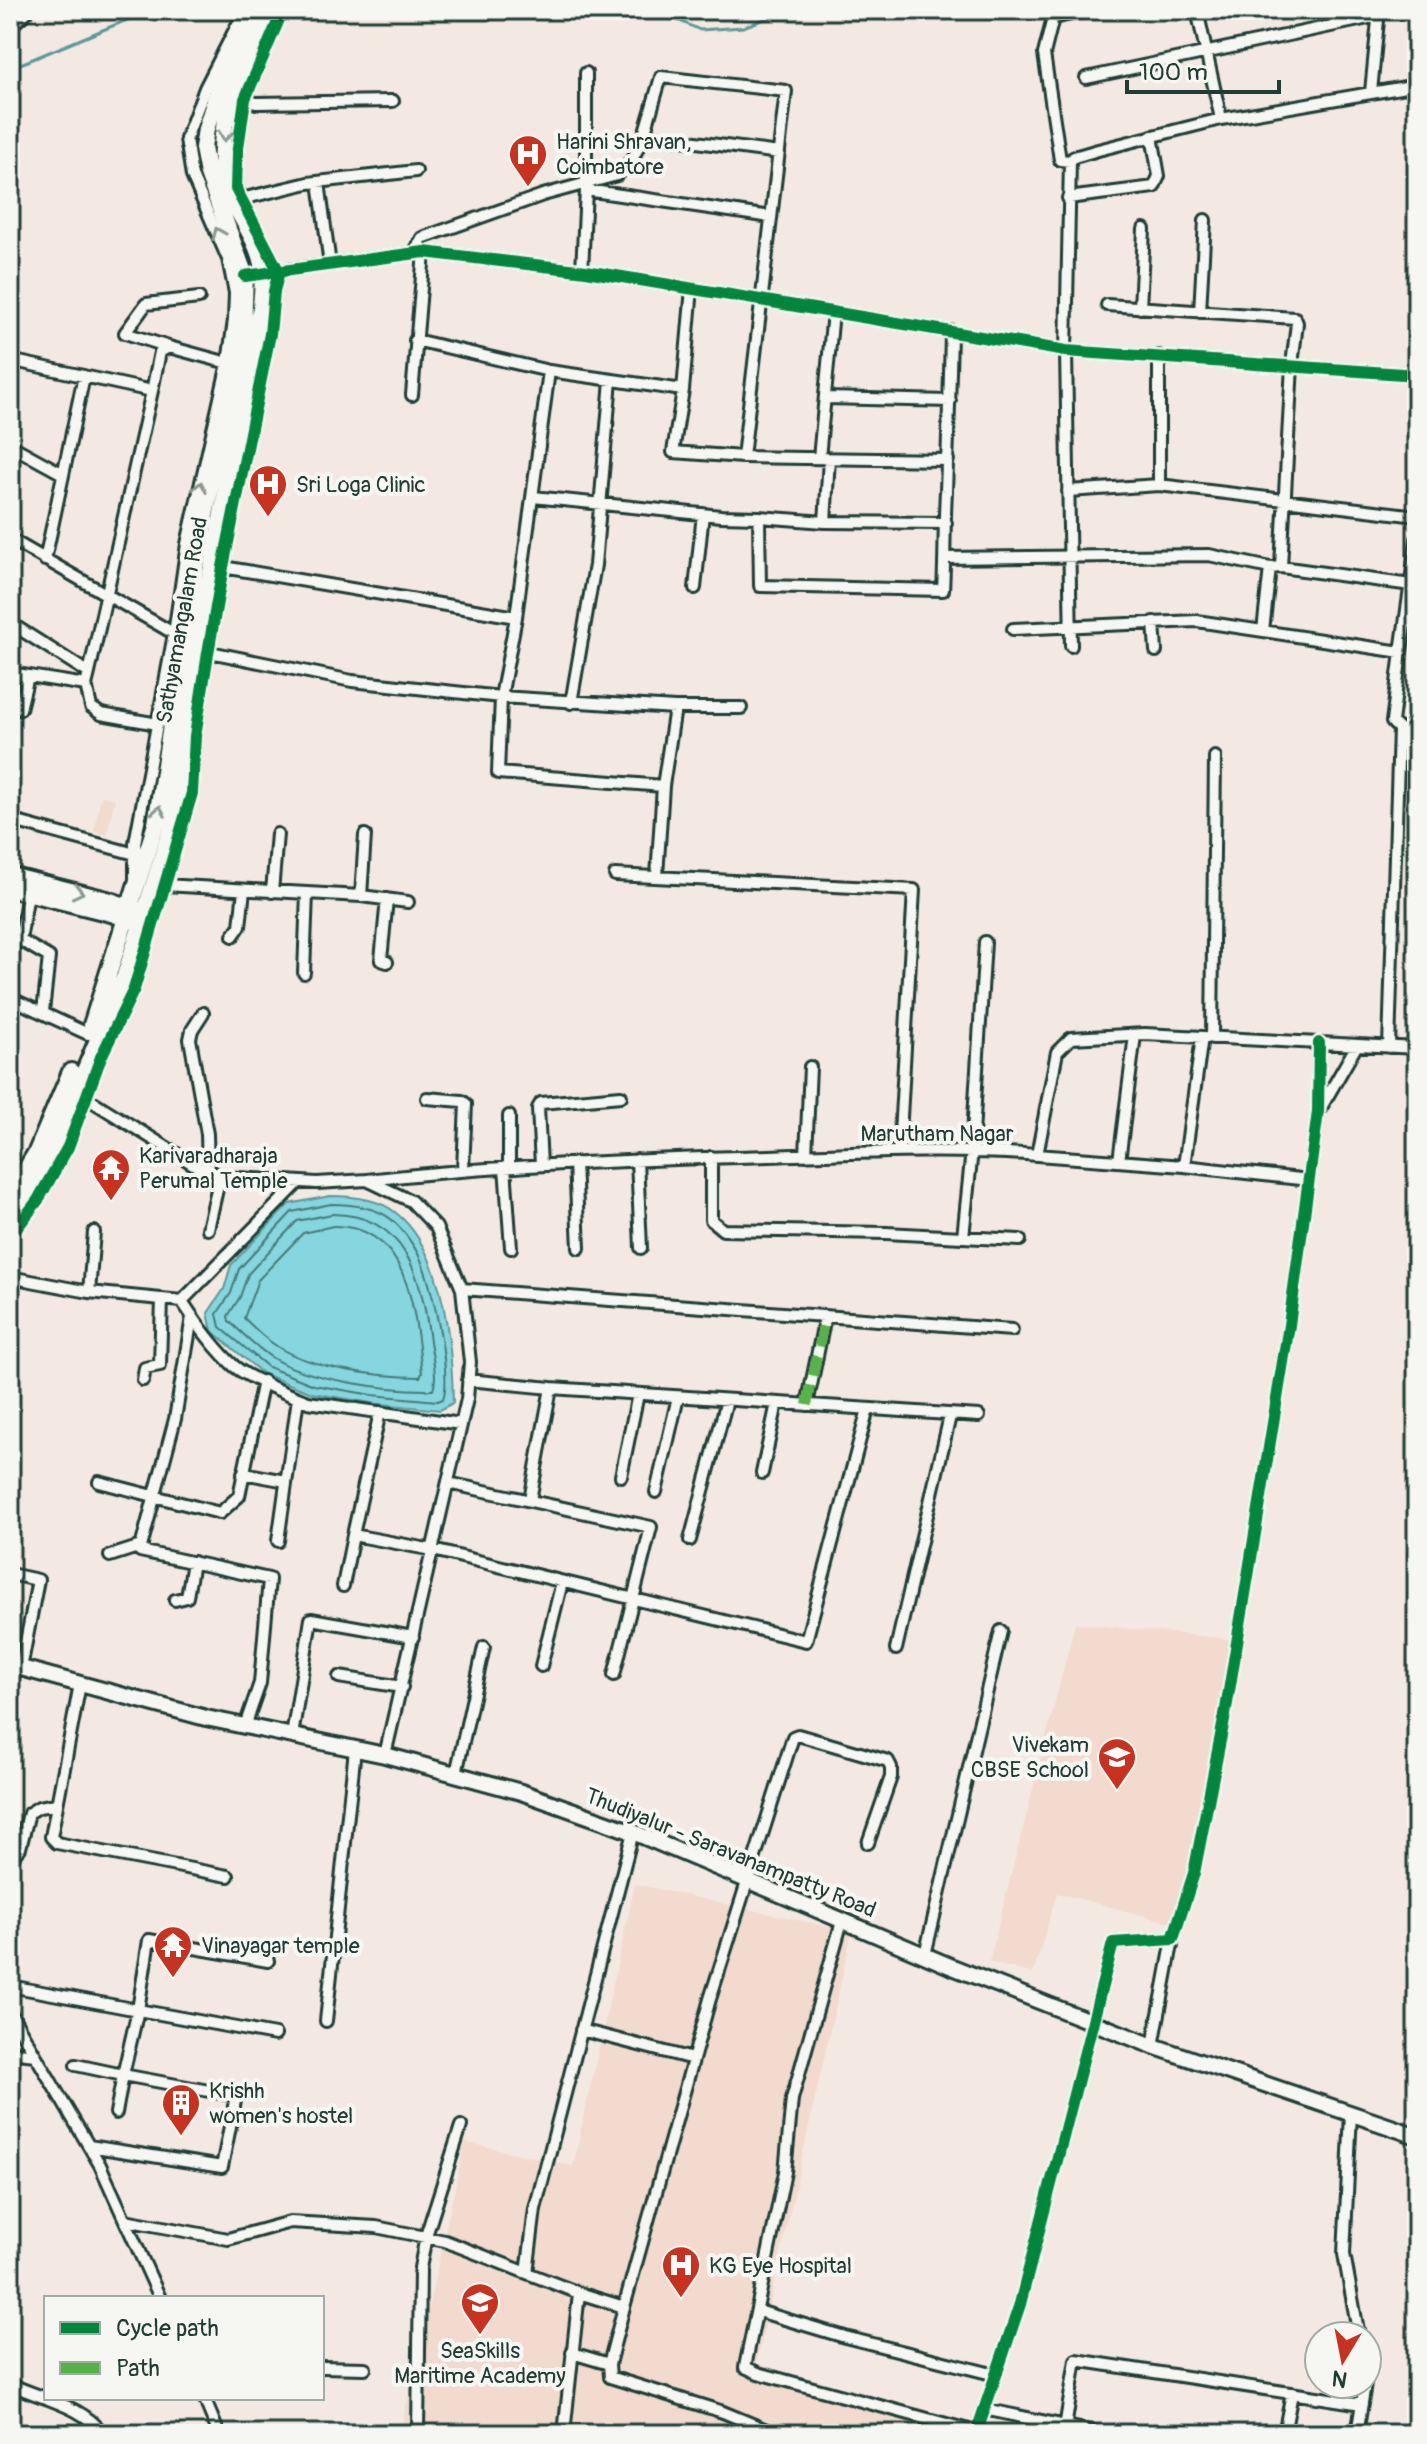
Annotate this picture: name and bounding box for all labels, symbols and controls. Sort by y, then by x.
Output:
scale bar [1127,44,1279,94]
text: 100 m [1139,58,1208,87]
place label: Harini Shravan, Coimbatore [556,128,692,181]
one-way arrow [216,130,233,143]
hospital icon: Harini Shravan, Coimbatore [507,133,549,188]
one-way arrow [211,227,227,241]
hospital icon: Sri Loga Clinic [247,463,289,518]
place label: Sri Loga Clinic [296,471,426,499]
one-way arrow [191,480,208,494]
street label: Sathyamangalam Road [150,515,214,726]
one-way arrow [149,804,166,818]
one-way arrow [71,882,85,899]
street label: Marutham Nagar [861,1120,1014,1148]
place label: Karivaradharaja Perumal Temple [139,1142,288,1195]
temple icon: Karivaradharaja Perumal Temple [90,1147,132,1202]
place label: Vivekam CBSE School [971,1731,1089,1784]
school or university icon: Vivekam CBSE School [1096,1736,1138,1791]
street label: Thudiyalur - Saravanampatty Road [581,1782,880,1924]
temple icon: Vinayagar temple [152,1924,194,1979]
place label: Vinayagar temple [201,1932,360,1960]
place label: Krishh women's hostel [209,2077,353,2130]
building icon: Krishh women's hostel [160,2082,202,2137]
hospital icon: KG Eye Hospital [660,2244,702,2299]
place label: KG Eye Hospital [709,2252,852,2280]
school or university icon: SeaSkills Maritime Academy [459,2281,501,2336]
legend [44,2296,324,2400]
text: Cycle path [116,2314,219,2343]
north arrow [1303,2320,1383,2400]
place label: SeaSkills Maritime Academy [394,2337,566,2390]
text: Path [116,2354,160,2383]
text: N [1330,2364,1349,2394]

